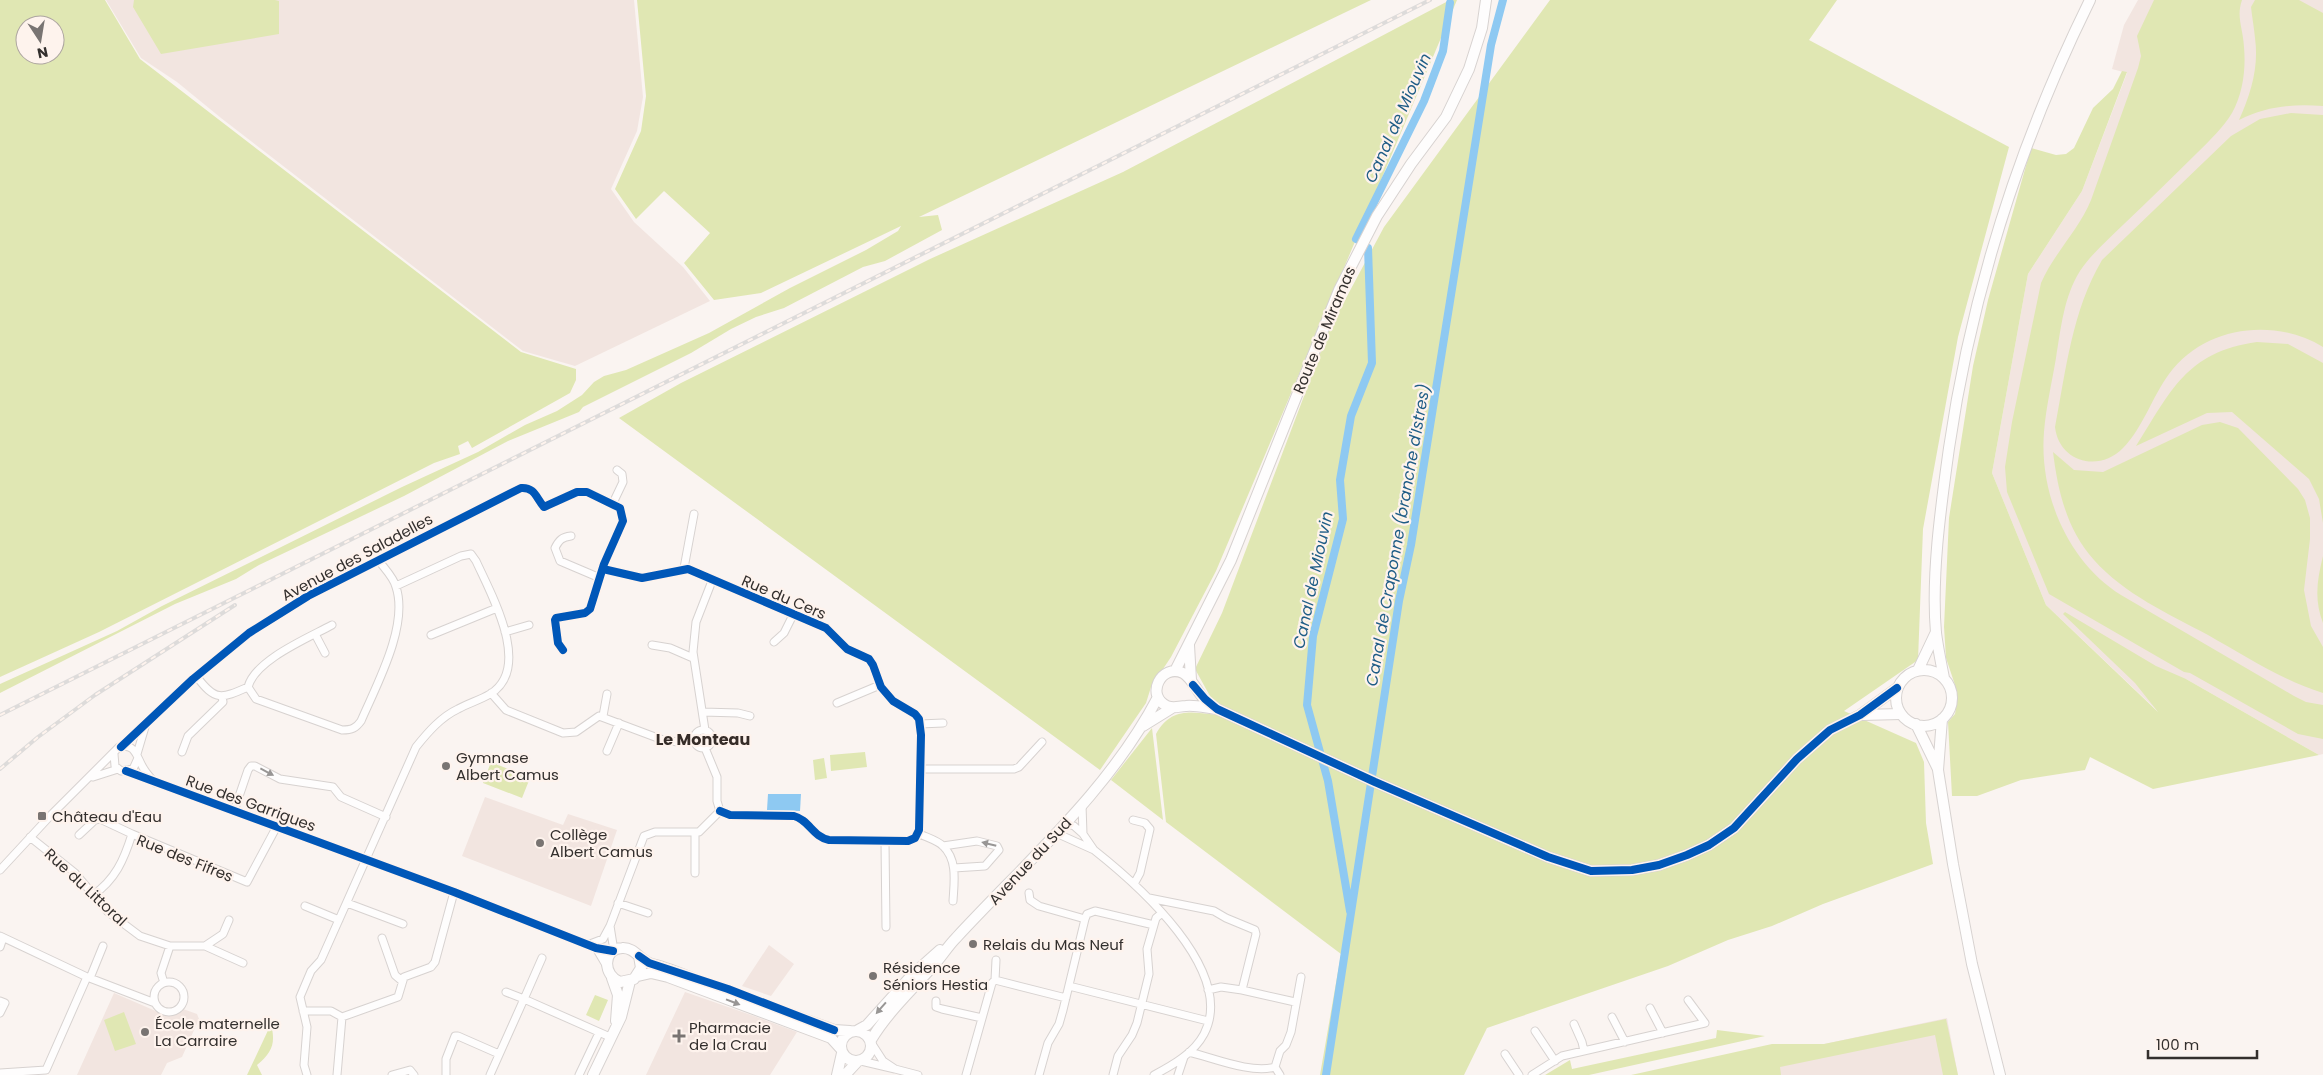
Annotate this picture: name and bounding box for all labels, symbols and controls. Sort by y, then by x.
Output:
north arrow [15,15,65,65]
text: N [35,42,50,64]
water label: Canal de Miouvin [1359,49,1437,187]
street label: Route de Miramas [1288,263,1360,397]
water label: Canal de Craponne (branche d'Istres) [1360,382,1436,688]
street label: Avenue des Saladelles [278,508,436,606]
water label: Canal de Miouvin [1287,509,1339,651]
street label: Rue du Cers [738,570,830,624]
district label: Le Monteau [656,728,750,751]
place label: Gymnase Albert Camus [456,747,559,785]
marker: Gymnase Albert Camus [440,760,452,772]
one-way arrow [260,768,274,776]
street label: Rue des Garrigues [183,770,319,836]
place label: Château d'Eau [52,806,162,827]
marker: Château d'Eau [36,810,48,822]
street label: Avenue du Sud [984,813,1076,909]
place label: Collège Albert Camus [550,824,653,862]
street label: Rue des Fifres [134,829,236,887]
marker: Collège Albert Camus [534,837,546,849]
one-way arrow [981,839,996,847]
street label: Rue du Littoral [40,843,132,931]
place label: Relais du Mas Neuf [983,934,1124,955]
marker: Relais du Mas Neuf [967,938,979,950]
place label: Résidence Séniors Hestia [883,957,988,995]
marker: Résidence Séniors Hestia [867,970,879,982]
one-way arrow [726,999,741,1006]
one-way arrow [875,1002,887,1014]
place label: École maternelle La Carraire [155,1013,280,1051]
place label: Pharmacie de la Crau [689,1017,771,1055]
marker: École maternelle La Carraire [139,1026,151,1038]
scale bar [2148,1028,2257,1060]
marker: Pharmacie de la Crau [673,1030,685,1042]
text: 100 m [2156,1034,2199,1055]

